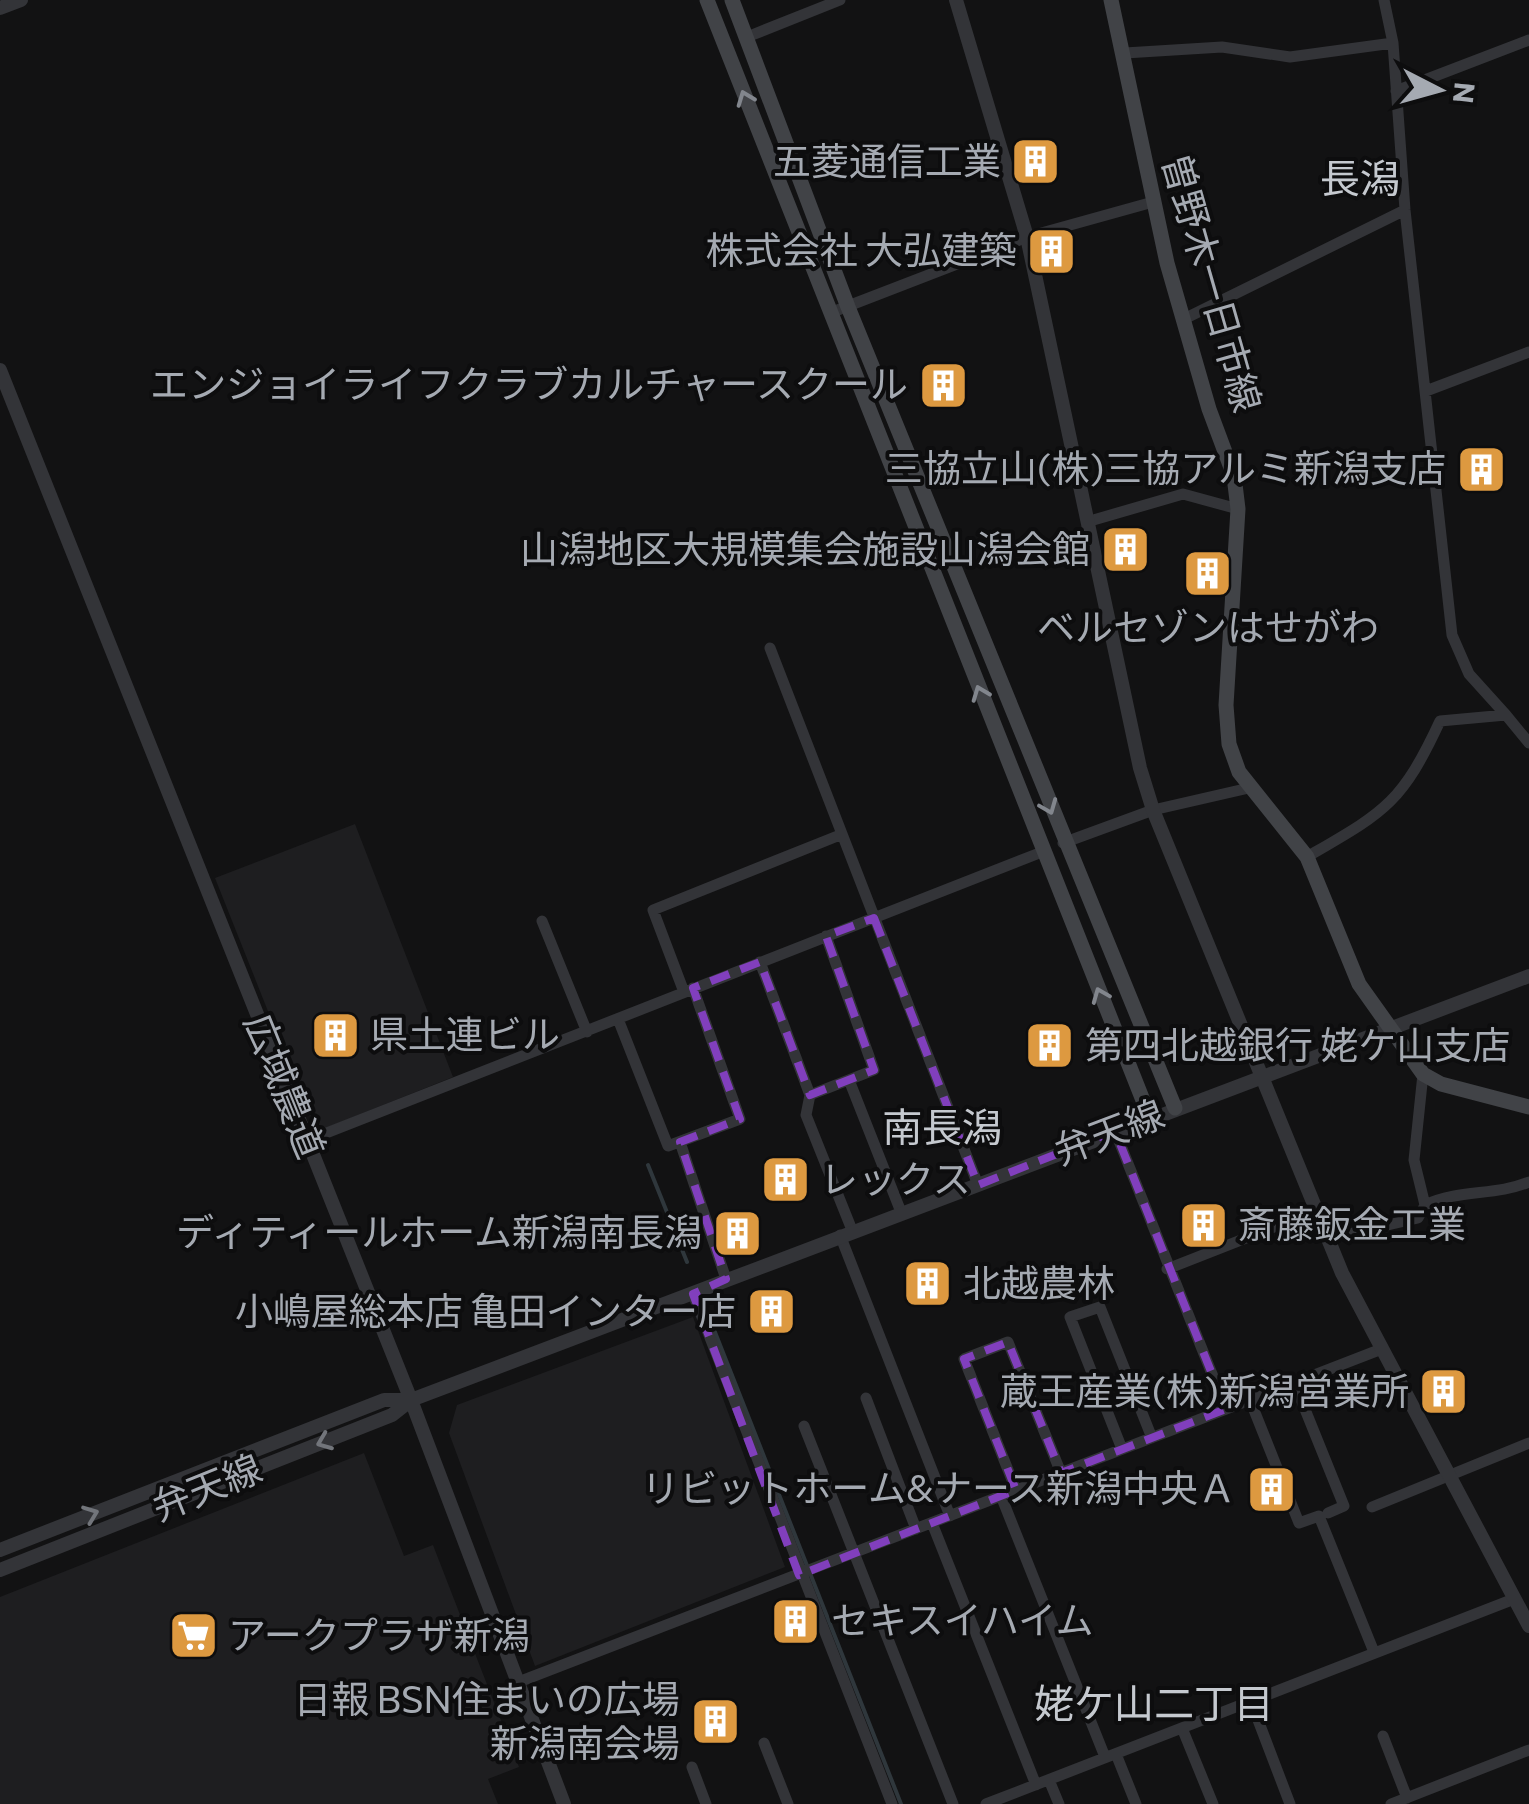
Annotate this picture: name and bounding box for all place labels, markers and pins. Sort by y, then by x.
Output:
place label: 五菱通信工業 [773,136,1001,183]
building icon: 五菱通信工業 [1010,136,1062,188]
place label: 株式会社 大弘建築 [706,225,1017,272]
building icon: 株式会社 大弘建築 [1026,225,1078,277]
place label: エンジョイライフクラブカルチャースクール [150,359,908,406]
building icon: エンジョイライフクラブカルチャースクール [917,359,969,411]
place label: 三協立山(株)三協アルミ新潟支店 [885,443,1446,490]
building icon: 三協立山(株)三協アルミ新潟支店 [1455,443,1507,495]
place label: 山潟地区大規模集会施設山潟会館 [520,524,1090,571]
building icon: 山潟地区大規模集会施設山潟会館 [1099,524,1151,576]
building icon: ベルセゾンはせがわ [1182,548,1234,600]
place label: ベルセゾンはせがわ [1037,602,1379,649]
building icon: 県土連ビル [309,1009,361,1061]
place label: 県土連ビル [370,1009,560,1056]
building icon: 第四北越銀行 姥ケ山支店 [1024,1020,1076,1072]
place label: 第四北越銀行 姥ケ山支店 [1085,1020,1510,1067]
building icon: レックス [759,1154,811,1206]
place label: レックス [820,1154,971,1201]
building icon: 斎藤鈑金工業 [1177,1199,1229,1251]
place label: 斎藤鈑金工業 [1238,1199,1466,1246]
place label: ディティールホーム新潟南長潟 [176,1207,702,1254]
building icon: ディティールホーム新潟南長潟 [711,1207,763,1259]
building icon: 北越農林 [902,1258,954,1310]
place label: 北越農林 [963,1258,1115,1305]
place label: 小嶋屋総本店 亀田インター店 [235,1286,736,1333]
building icon: 小嶋屋総本店 亀田インター店 [745,1286,797,1338]
place label: 蔵王産業(株)新潟営業所 [1000,1366,1409,1413]
building icon: 蔵王産業(株)新潟営業所 [1418,1366,1470,1418]
place label: リビットホーム&ナース新潟中央Ａ [641,1463,1236,1510]
building icon: リビットホーム&ナース新潟中央Ａ [1245,1463,1297,1515]
building icon: セキスイハイム [770,1595,822,1647]
place label: セキスイハイム [831,1595,1094,1642]
supermarket icon: アークプラザ新潟 [167,1610,219,1662]
place label: アークプラザ新潟 [228,1610,530,1657]
place label: 日報 BSN住まいの広場 新潟南会場 [293,1674,680,1765]
building icon: 日報 BSN住まいの広場 新潟南会場 [689,1696,741,1748]

